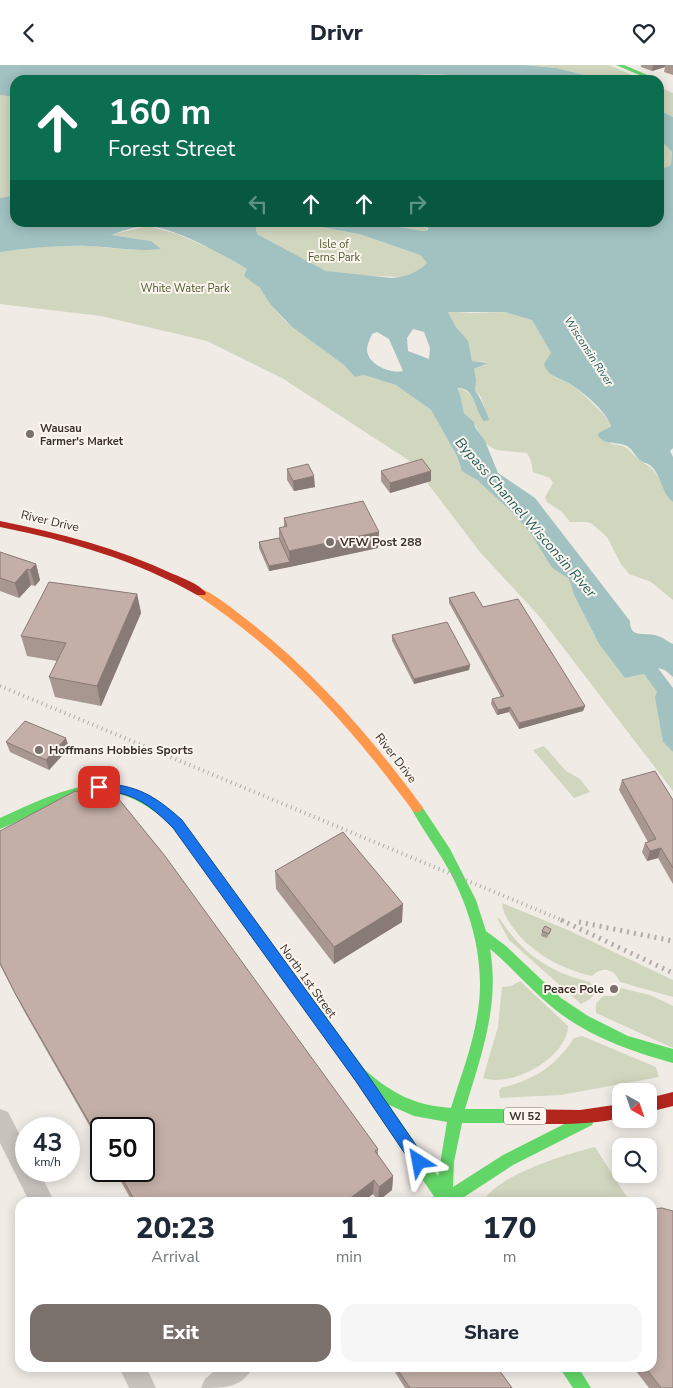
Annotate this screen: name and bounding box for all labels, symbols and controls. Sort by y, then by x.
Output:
text: Drivr [310,18,363,48]
icon: back [15,19,43,47]
icon: heart [630,19,658,47]
text: 160 m [108,89,211,136]
icon: ahead [25,95,90,160]
text: Forest Street [108,134,235,164]
icon: left [244,190,272,218]
icon: ahead [297,190,325,218]
icon: ahead [350,190,378,218]
icon: right [403,190,431,218]
park label: Isle of Ferns Park [308,237,360,265]
park label: White Water Park [140,281,230,296]
water label: Wisconsin River [561,314,617,390]
place label: Wausau Farmer's Market [40,421,124,449]
marker: Wausau Farmer's Market [24,428,36,440]
water label: Bypass Channel Wisconsin River [451,433,601,602]
street label: River Drive [19,507,81,535]
place label: VFW Post 288 [339,534,422,550]
marker: VFW Post 288 [324,536,336,548]
street label: River Drive [371,730,421,786]
place label: Hoffmans Hobbies Sports [49,742,193,758]
marker: Hoffmans Hobbies Sports [33,744,45,756]
pin [78,766,120,808]
icon: arrive [85,773,113,801]
street label: North 1st Street [276,941,341,1022]
place label: Peace Pole [543,981,604,997]
marker: Peace Pole [608,983,620,995]
north arrow [612,1083,658,1127]
map controls [612,1083,657,1183]
road number: WI 52 [504,1107,546,1125]
speed limit sign: 50 [90,1117,155,1182]
text: 43 [32,1126,63,1160]
position arrow [392,1135,444,1187]
button: search [612,1138,657,1183]
text: km/h [34,1154,61,1170]
text: 20:23 [135,1208,215,1249]
text: 1 [340,1208,358,1249]
text: 170 [483,1208,537,1249]
text: Arrival [151,1246,199,1268]
text: min [336,1246,362,1268]
text: m [503,1246,516,1268]
button: Exit [30,1304,331,1362]
button: Share [341,1304,642,1362]

